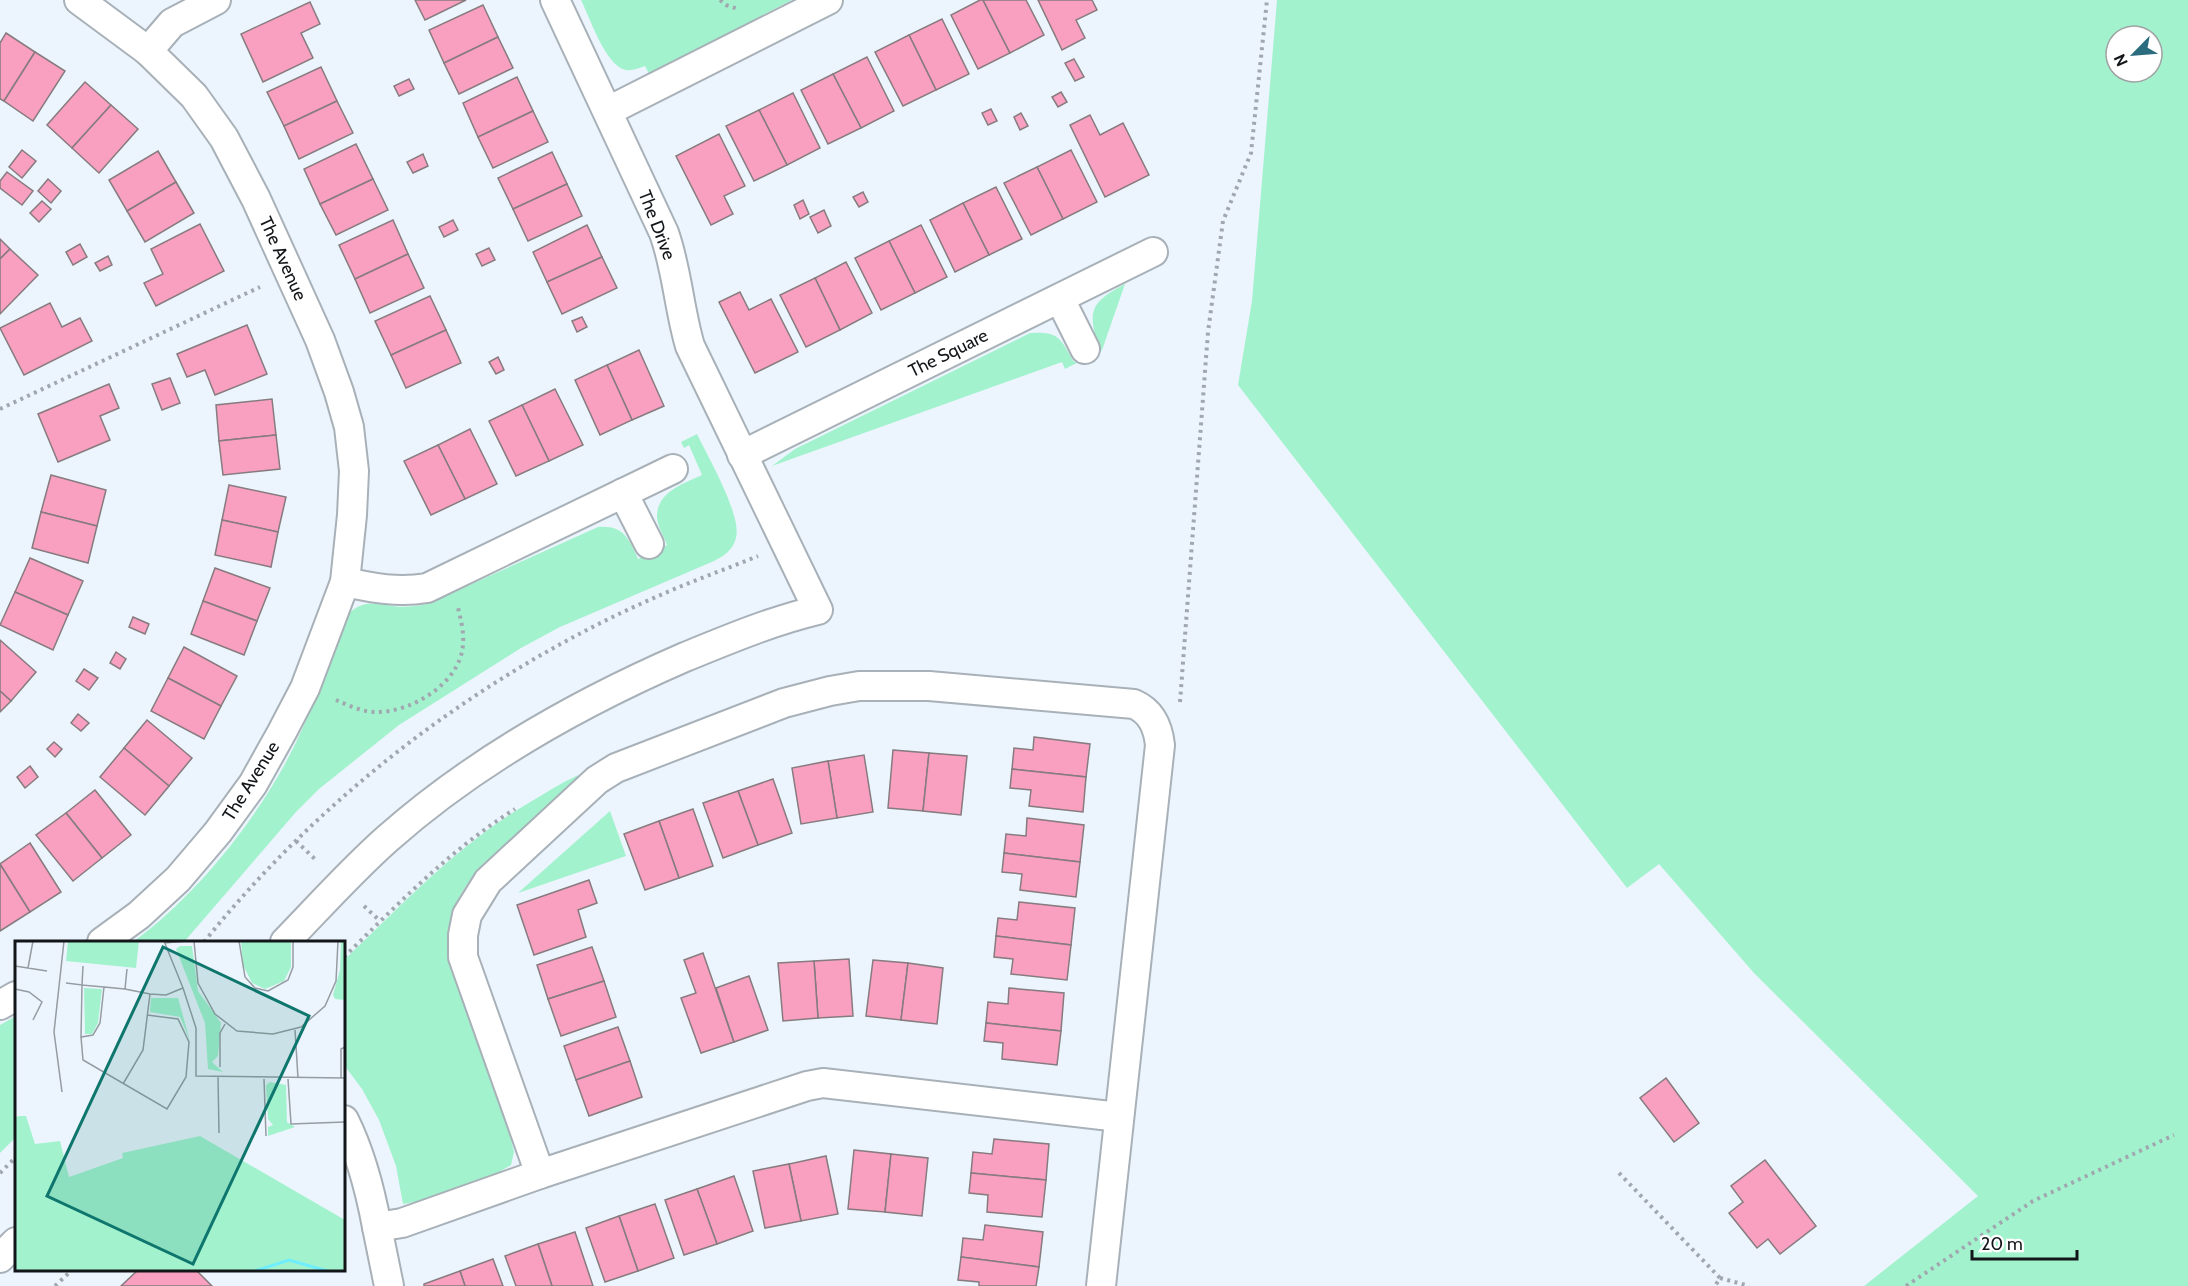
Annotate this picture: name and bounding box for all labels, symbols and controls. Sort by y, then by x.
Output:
north arrow [2104,24,2164,84]
text: N [2110,51,2132,69]
street label: The Drive [634,187,680,263]
street label: The Avenue [254,213,312,304]
street label: The Square [905,324,992,382]
street label: The Avenue [218,737,284,825]
inset map [15,941,345,1271]
scale bar [1972,1223,2077,1261]
text: 20 m [1981,1233,2023,1255]

